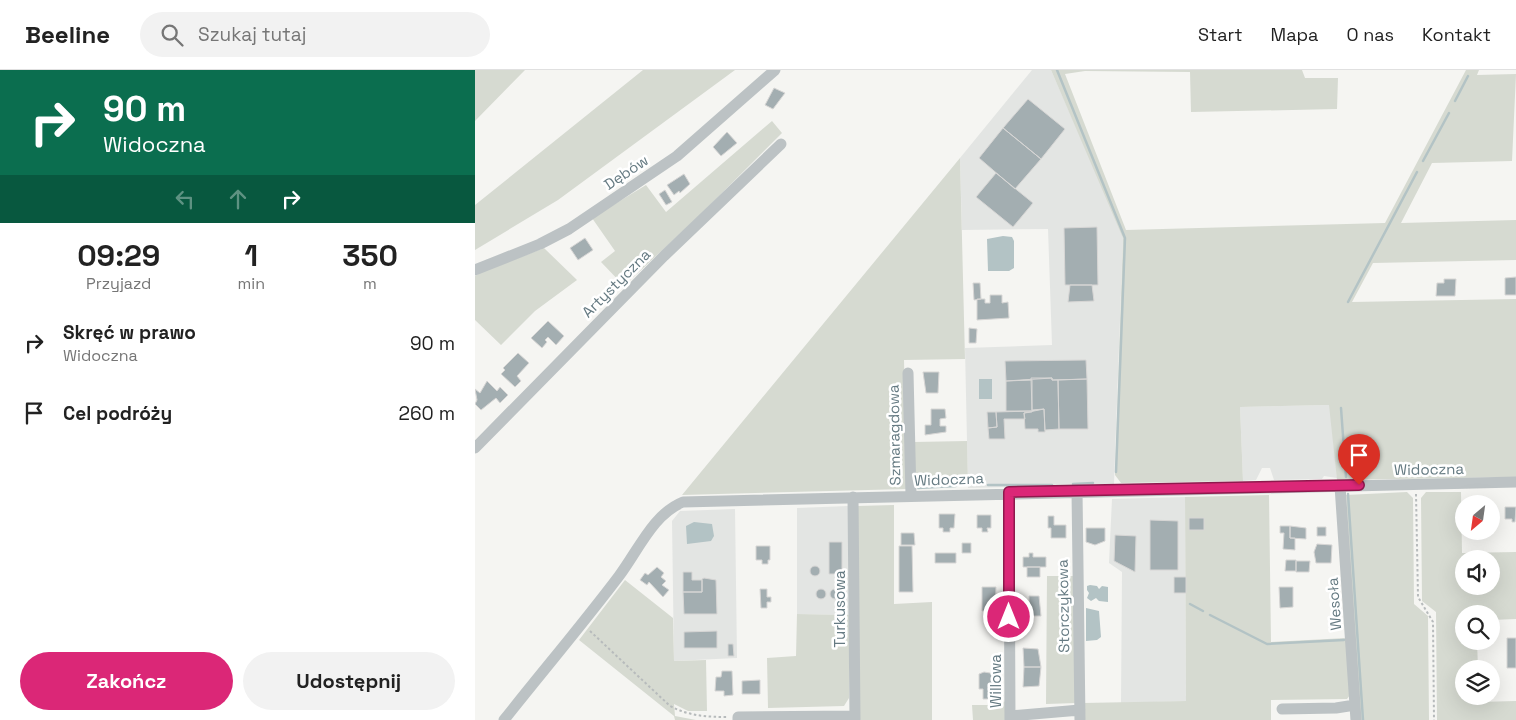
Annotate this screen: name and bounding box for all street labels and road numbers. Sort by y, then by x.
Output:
street label: Dębów [600,150,652,194]
street label: Artystyczna [578,244,655,321]
street label: Szmaragdowa [884,384,904,486]
street label: Widoczna [1394,459,1465,479]
street label: Widoczna [914,468,985,490]
street label: Storczykowa [1053,559,1073,653]
street label: Turkusowa [830,570,849,648]
street label: Wesoła [1323,576,1345,631]
street label: Willowa [986,654,1005,708]

